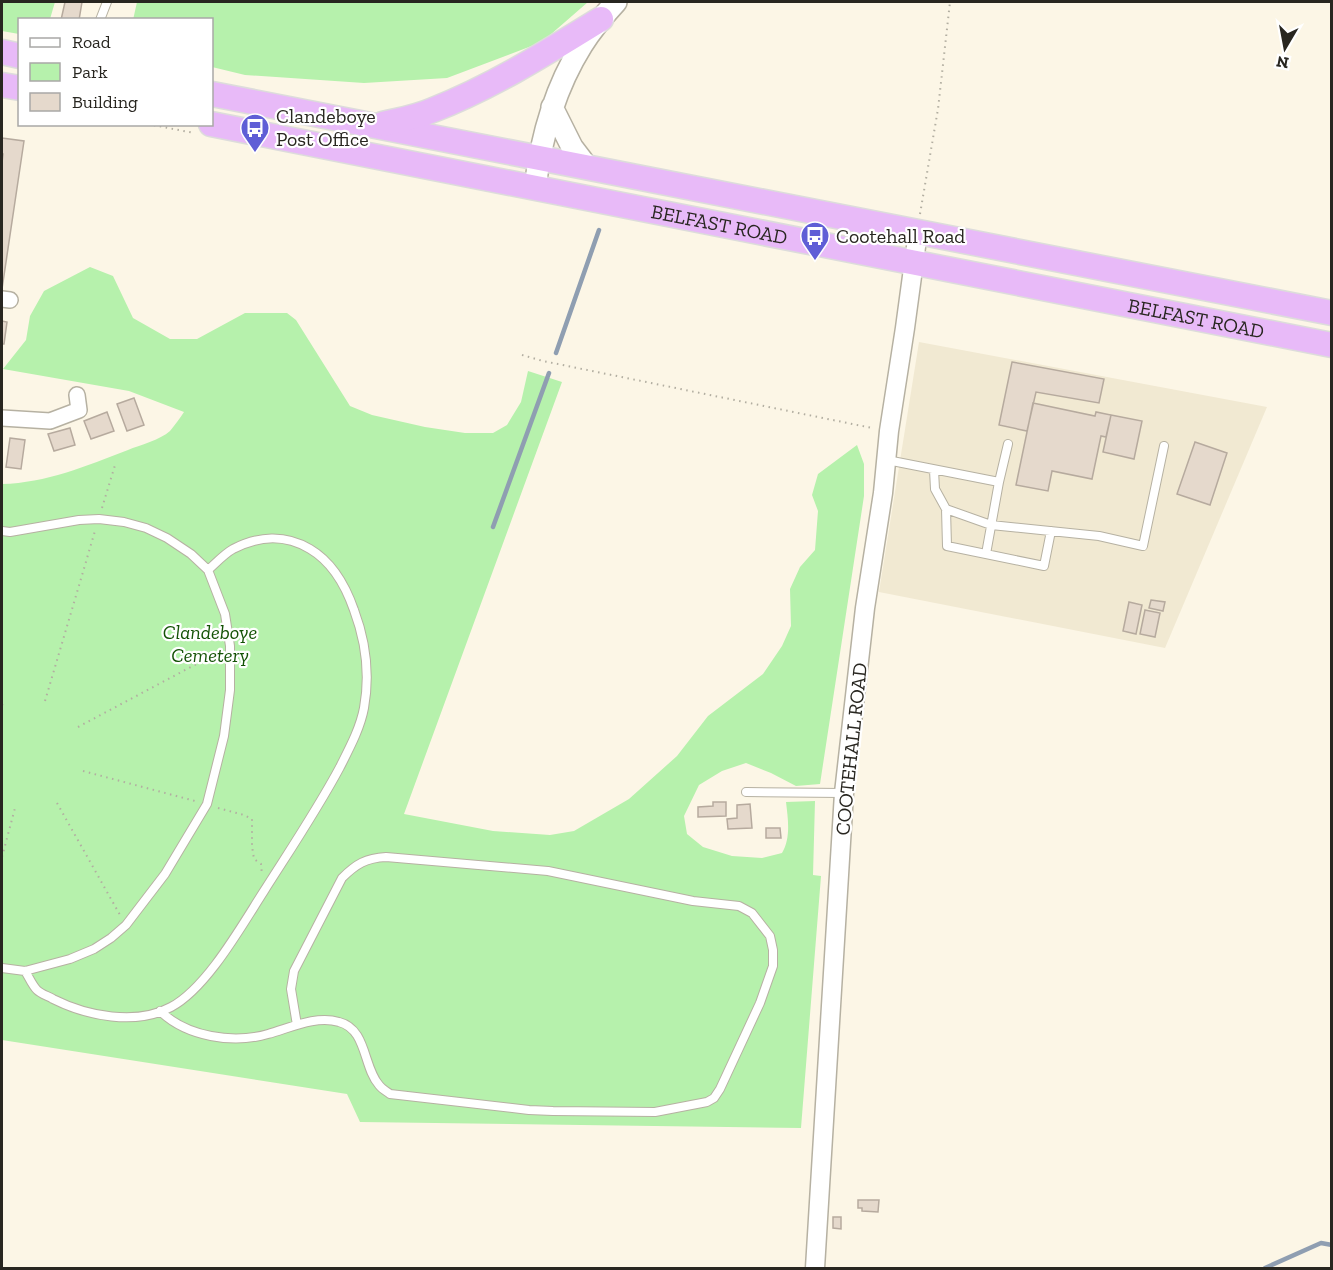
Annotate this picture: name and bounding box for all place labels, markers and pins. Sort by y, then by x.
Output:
place label: Clandeboye Post Office [276,104,376,151]
bus stop icon: Clandeboye Post Office [239,112,271,154]
bus stop icon: Cootehall Road [799,220,831,262]
place label: Cootehall Road [836,224,965,248]

